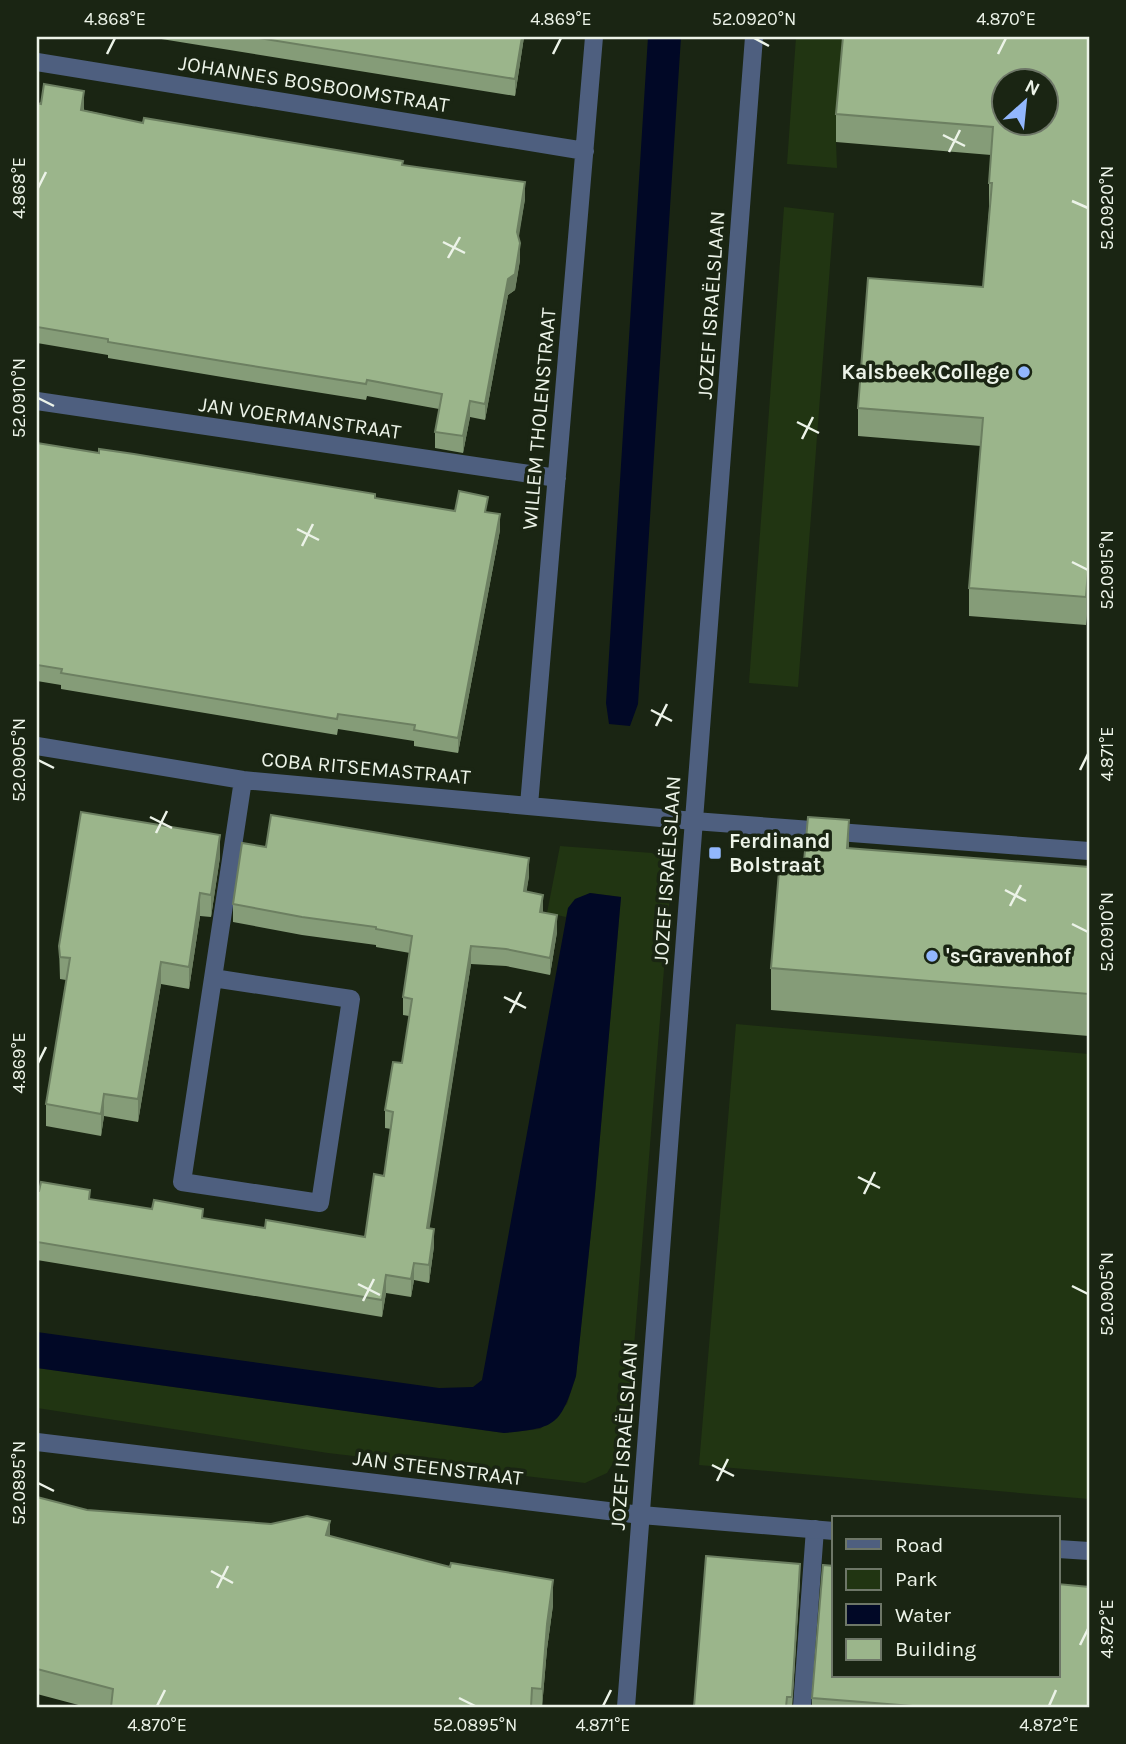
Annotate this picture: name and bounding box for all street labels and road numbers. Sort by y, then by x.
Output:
street label: JOHANNES BOSBOOMSTRAAT [177,51,451,117]
street label: JOZEF ISRAËLSLAAN [692,210,730,400]
street label: WILLEM THOLENSTRAAT [517,306,561,531]
street label: JAN VOERMANSTRAAT [197,392,403,444]
street label: COBA RITSEMASTRAAT [260,747,472,789]
street label: JOZEF ISRAËLSLAAN [648,775,686,965]
street label: JOZEF ISRAËLSLAAN [605,1341,643,1531]
street label: JAN STEENSTRAAT [352,1446,525,1490]

